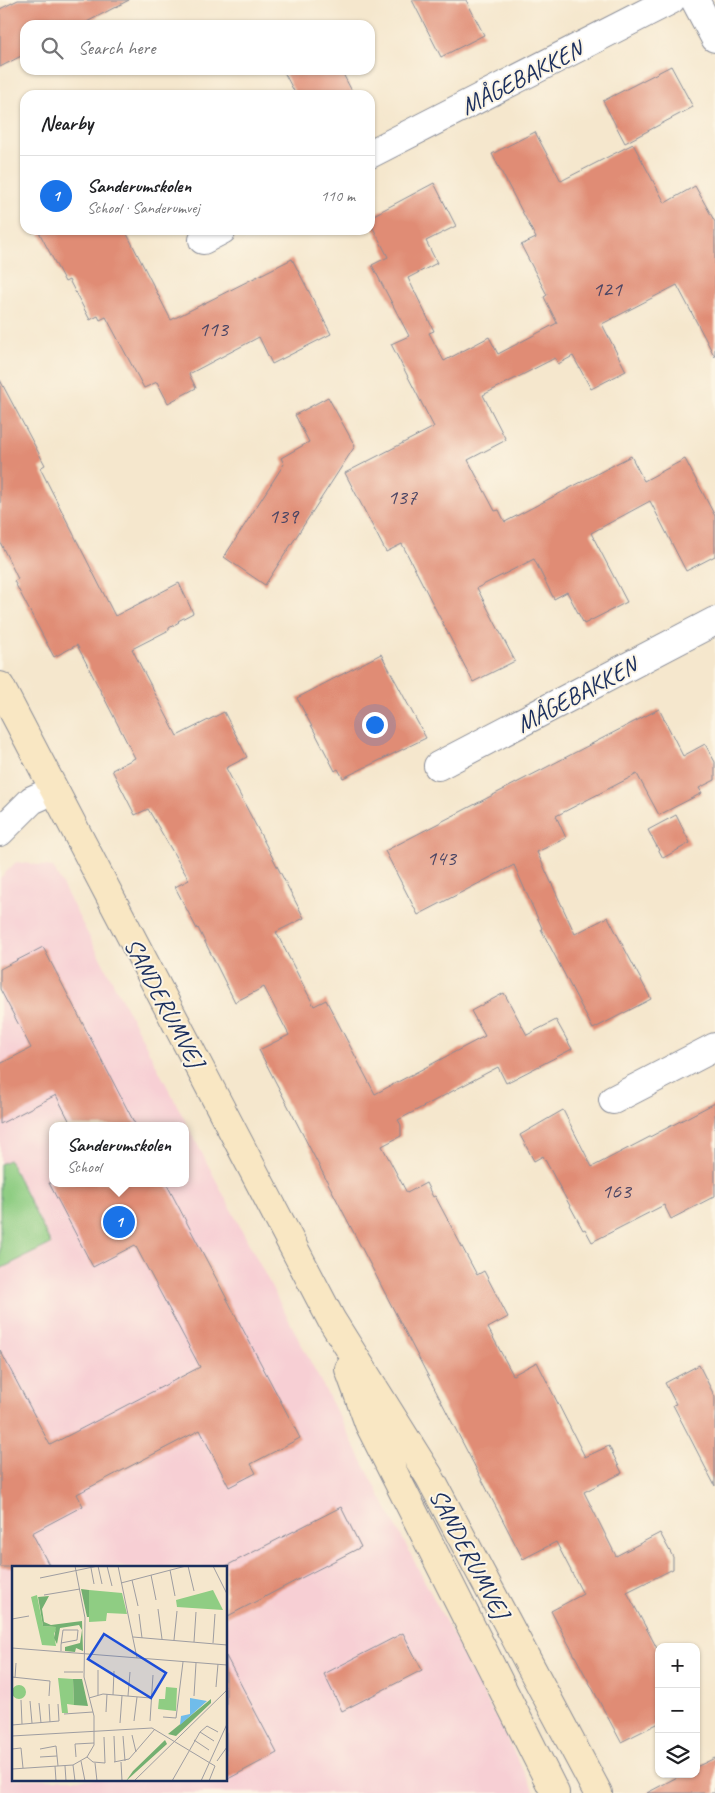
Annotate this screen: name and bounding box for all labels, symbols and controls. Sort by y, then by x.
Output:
search box [20,20,375,75]
street label: MÅGEBAKKEN [455,32,591,122]
icon: search [38,34,66,62]
text: Search here [78,36,155,60]
text: Nearby [40,110,93,136]
text: Sanderumskolen [87,174,191,198]
text: 1 [52,186,60,206]
text: 110 m [321,186,355,206]
text: School · Sanderumvej [87,198,200,218]
house number: 121 [592,275,623,303]
house number: 113 [198,315,230,343]
house number: 137 [387,483,418,511]
house number: 139 [268,502,300,530]
street label: MÅGEBAKKEN [510,648,646,740]
your location [362,712,388,738]
house number: 143 [426,844,458,872]
street label: SANDERUMVEJ [117,932,214,1077]
popup [49,1122,189,1187]
text: Sanderumskolen [67,1133,171,1157]
text: School [67,1157,101,1177]
house number: 163 [601,1177,633,1205]
pin: 1 [103,1203,135,1241]
street label: SANDERUMVEJ [422,1483,519,1628]
inset map [12,1566,228,1780]
map controls [655,1643,700,1778]
button: + [655,1643,700,1688]
button: − [655,1688,700,1733]
button: layers [655,1733,700,1778]

